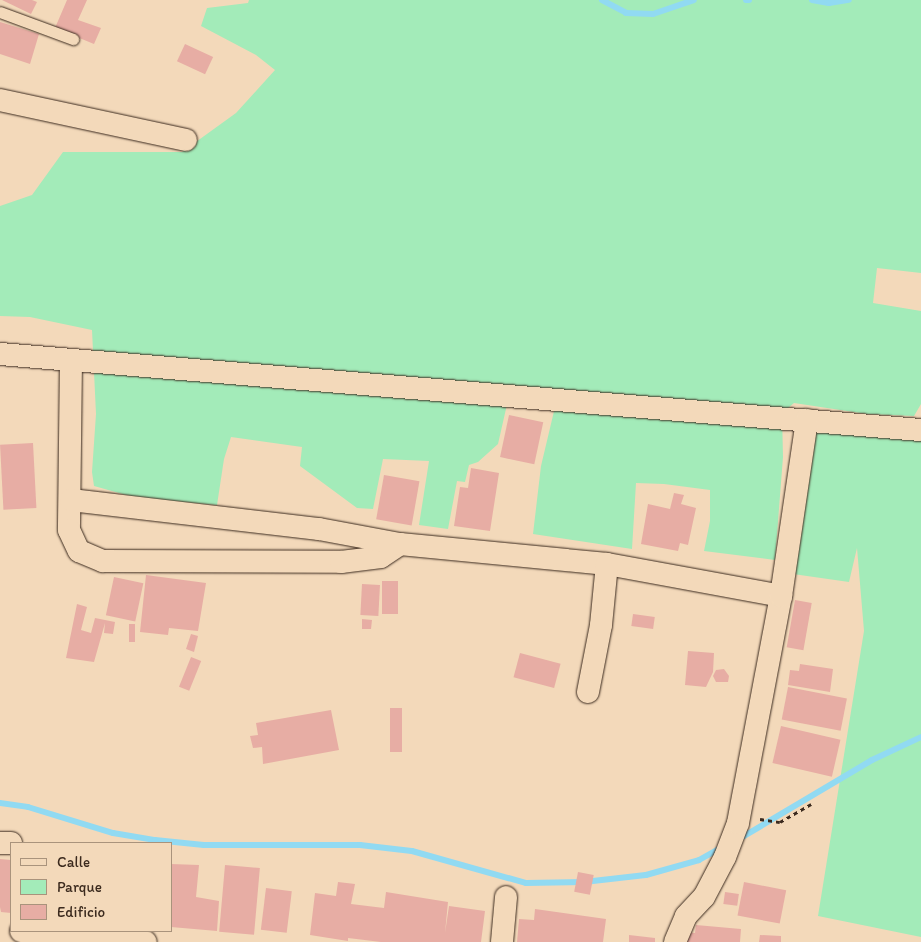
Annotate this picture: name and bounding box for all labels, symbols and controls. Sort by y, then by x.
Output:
legend [10,842,172,932]
text: Calle [57,853,90,871]
text: Parque [57,878,102,896]
text: Edificio [57,903,105,921]

